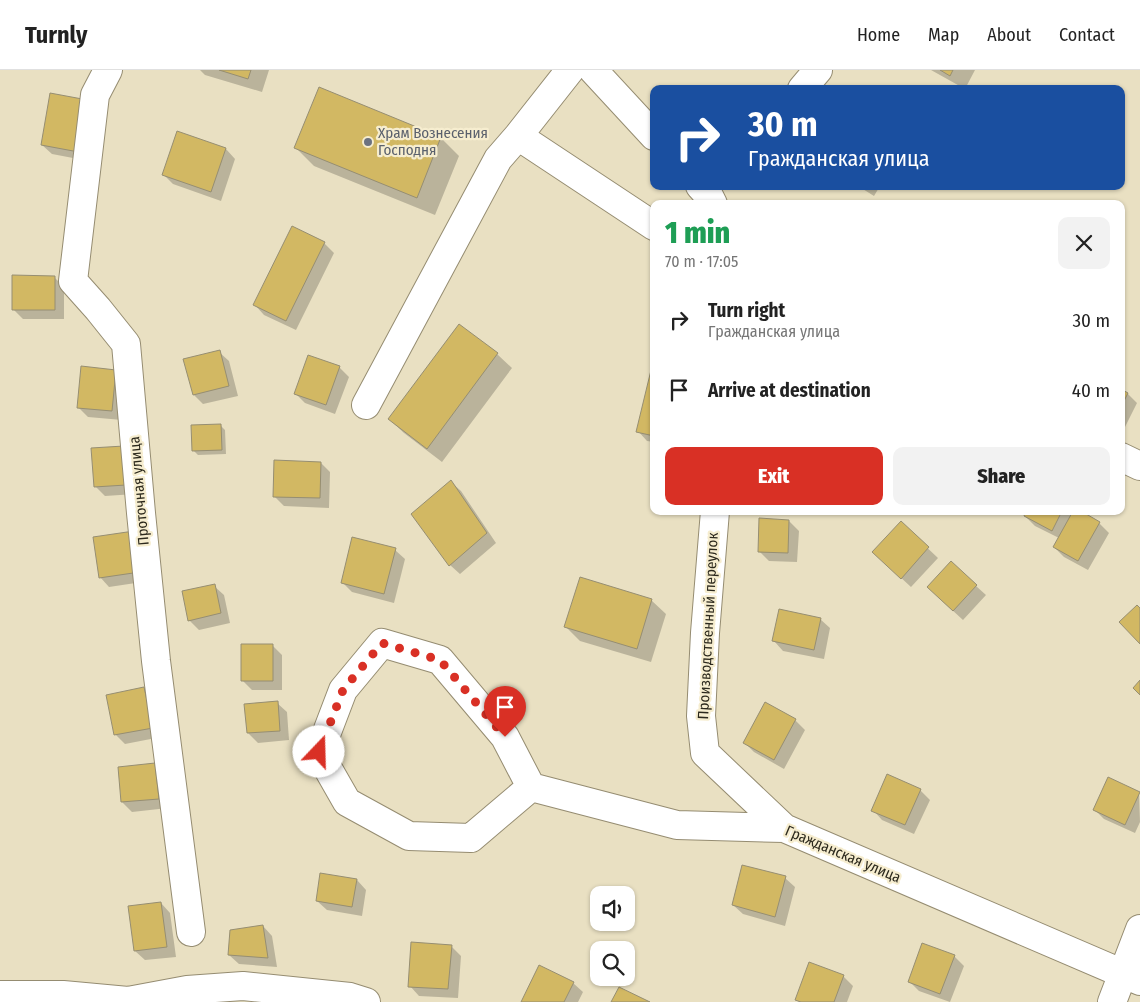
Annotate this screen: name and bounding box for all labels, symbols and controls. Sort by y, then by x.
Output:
text: Turnly [25,21,87,49]
text: Home [857,24,900,46]
text: Map [928,24,959,46]
text: About [987,24,1031,46]
text: Contact [1059,24,1115,46]
text: 30 m [748,103,818,145]
icon: right [665,105,730,170]
place label: Храм Вознесения Господня [378,124,488,159]
marker: Храм Вознесения Господня [362,136,374,148]
text: Гражданская улица [748,145,929,172]
text: 1 min [665,215,730,251]
button: close [1058,217,1110,269]
text: 70 m · 17:05 [665,252,738,271]
text: Turn right [708,299,785,322]
icon: right [665,306,693,334]
text: 30 m [1072,309,1110,332]
text: Гражданская улица [708,322,840,341]
icon: arrive [665,376,693,404]
text: Arrive at destination [708,379,871,402]
text: 40 m [1072,379,1110,402]
street label: Проточная улица [125,436,153,546]
button: Exit [665,447,883,505]
button: Share [893,447,1110,505]
street label: Производственный переулок [694,532,722,720]
pin [484,686,526,737]
icon: arrive [491,693,519,721]
position arrow [292,725,344,777]
street label: Гражданская улица [783,822,903,886]
map controls [590,886,635,986]
button: sound [590,886,635,931]
button: search [590,941,635,986]

